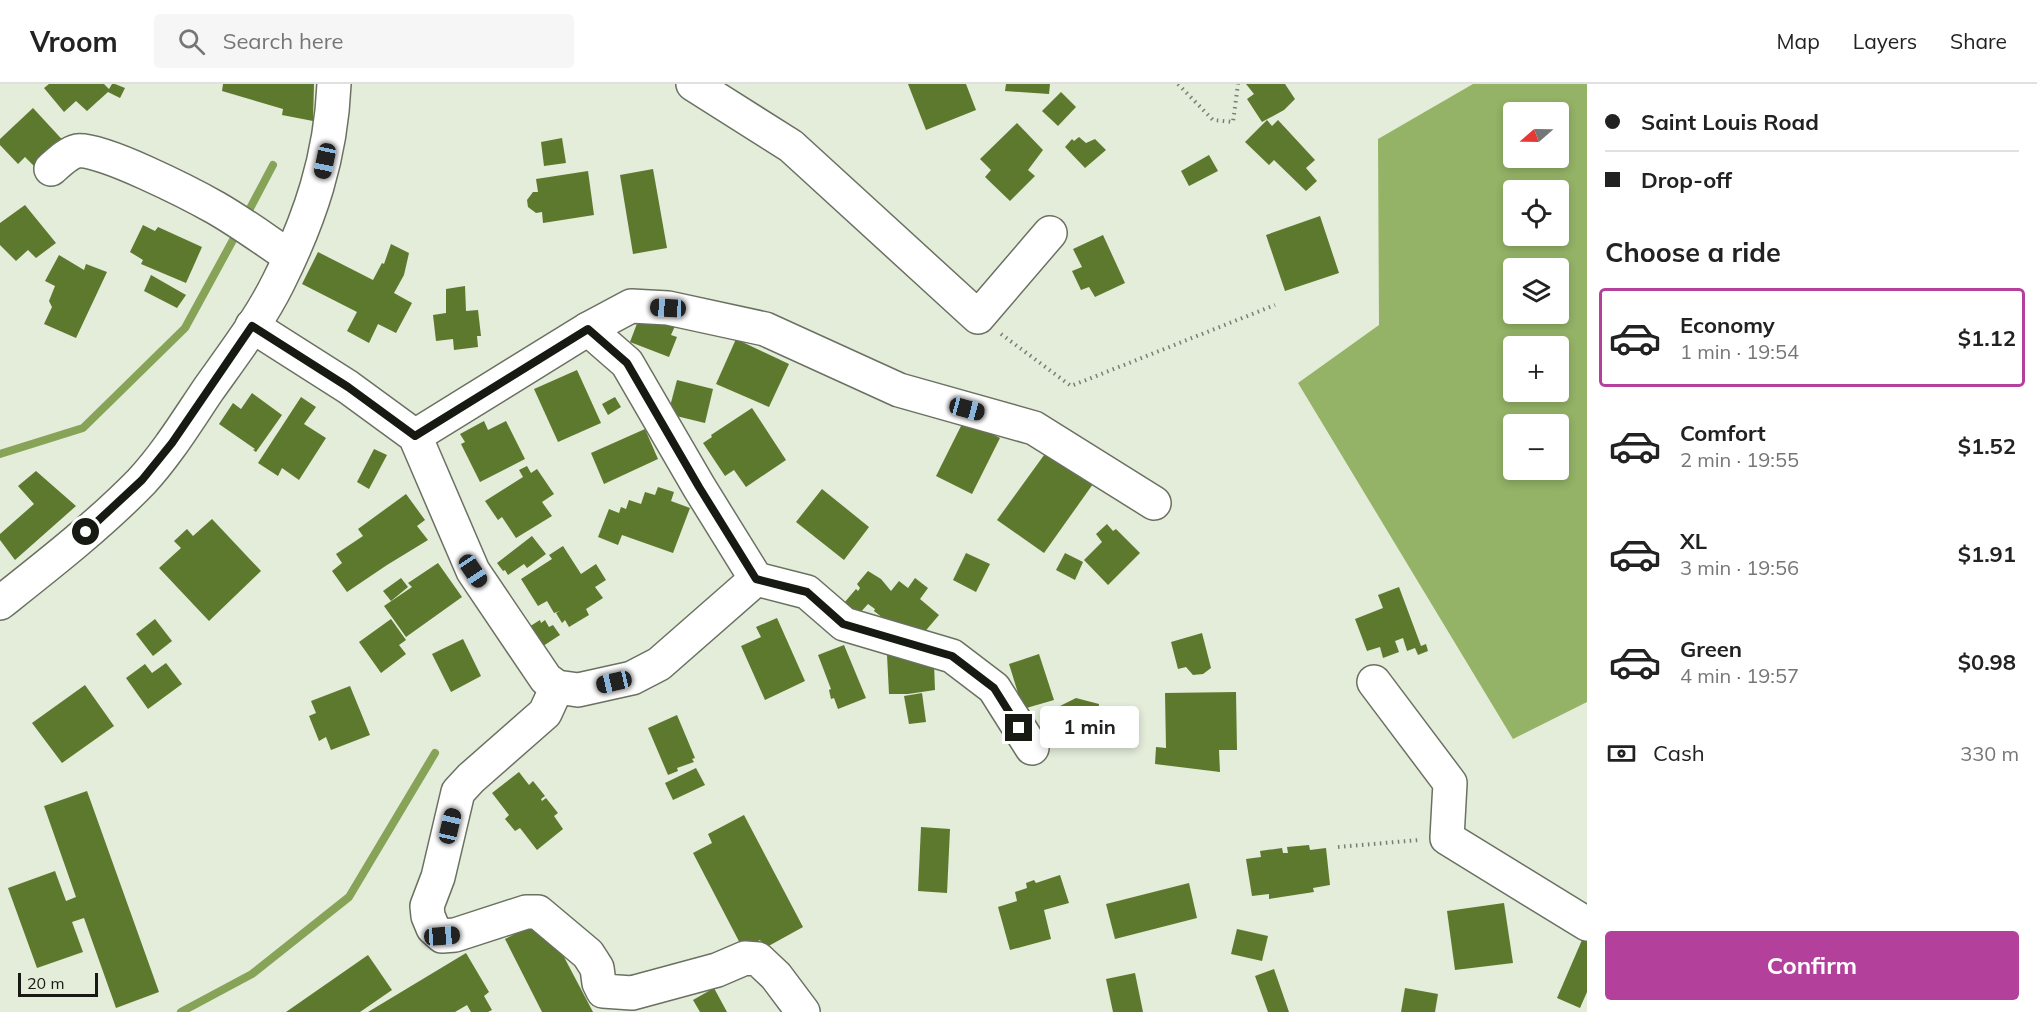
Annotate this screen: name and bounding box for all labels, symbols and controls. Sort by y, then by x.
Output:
search box [154,14,574,68]
text: Vroom [30,24,118,59]
icon: search [175,25,208,58]
text: Search here [223,27,344,55]
text: Map [1777,28,1820,54]
text: Layers [1853,28,1917,54]
text: Share [1950,28,2007,54]
north arrow [1503,102,1569,168]
map controls [1503,102,1569,480]
text: Saint Louis Road [1641,108,1819,136]
car [312,142,338,180]
text: Drop-off [1641,166,1732,194]
button: locate [1503,180,1569,246]
text: Choose a ride [1605,235,1781,269]
button: layers [1503,258,1569,324]
car [650,298,686,318]
icon: car [1608,311,1662,365]
text: Economy [1680,311,1775,339]
text: $1.12 [1958,324,2016,352]
button: + [1503,336,1569,402]
text: 1 min · 19:54 [1680,339,1799,364]
car [947,396,987,422]
button: − [1503,414,1569,480]
icon: car [1608,419,1662,473]
text: Comfort [1680,419,1766,447]
text: $1.52 [1958,432,2016,460]
text: 2 min · 19:55 [1680,447,1799,472]
route start [72,518,99,545]
icon: car [1608,527,1662,581]
text: XL [1680,527,1707,555]
text: $1.91 [1958,540,2016,568]
car [455,551,491,591]
text: 3 min · 19:56 [1680,555,1799,580]
icon: car [1608,635,1662,689]
text: Green [1680,635,1742,663]
text: $0.98 [1958,648,2016,676]
text: 4 min · 19:57 [1680,663,1799,688]
car [594,669,634,695]
callout: 1 min [1040,707,1139,749]
route end [1005,714,1032,741]
text: 1 min [1063,714,1116,739]
icon: cash [1605,737,1638,770]
text: Cash [1653,739,1705,767]
text: 330 m [1960,741,2019,766]
car [437,806,463,846]
car [423,926,461,946]
button: Confirm [1605,931,2019,1000]
scale bar [18,970,98,998]
text: 20 m [27,973,64,993]

